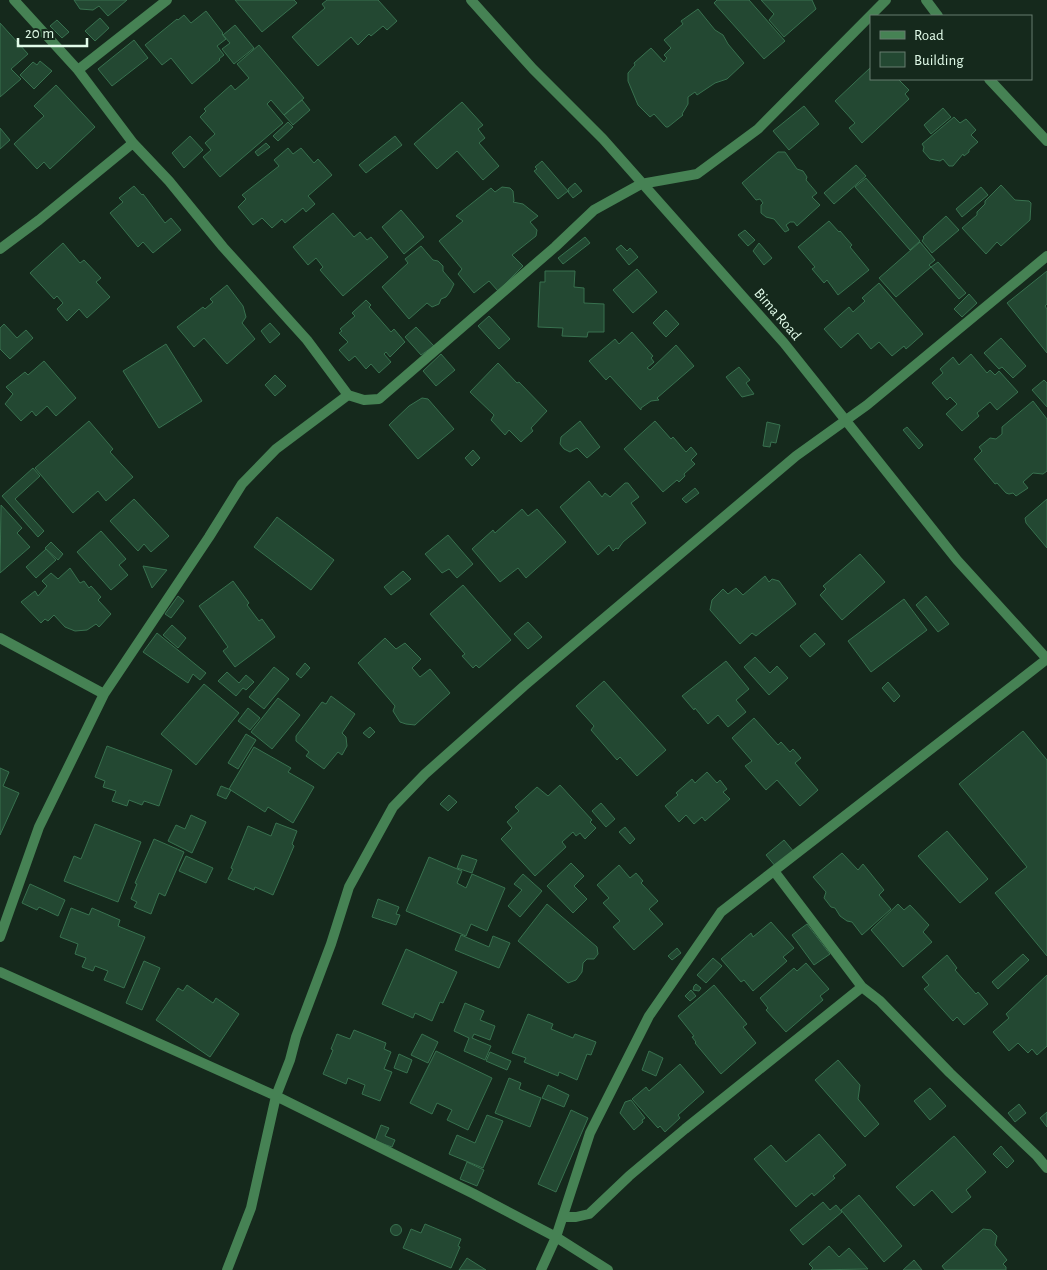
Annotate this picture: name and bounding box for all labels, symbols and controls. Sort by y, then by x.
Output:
scale bar [18,15,86,47]
legend [870,15,1032,80]
text: 20 m [25,26,54,41]
text: Road [914,28,944,43]
text: Building [914,53,964,68]
street label: Bima Road [751,286,804,343]

